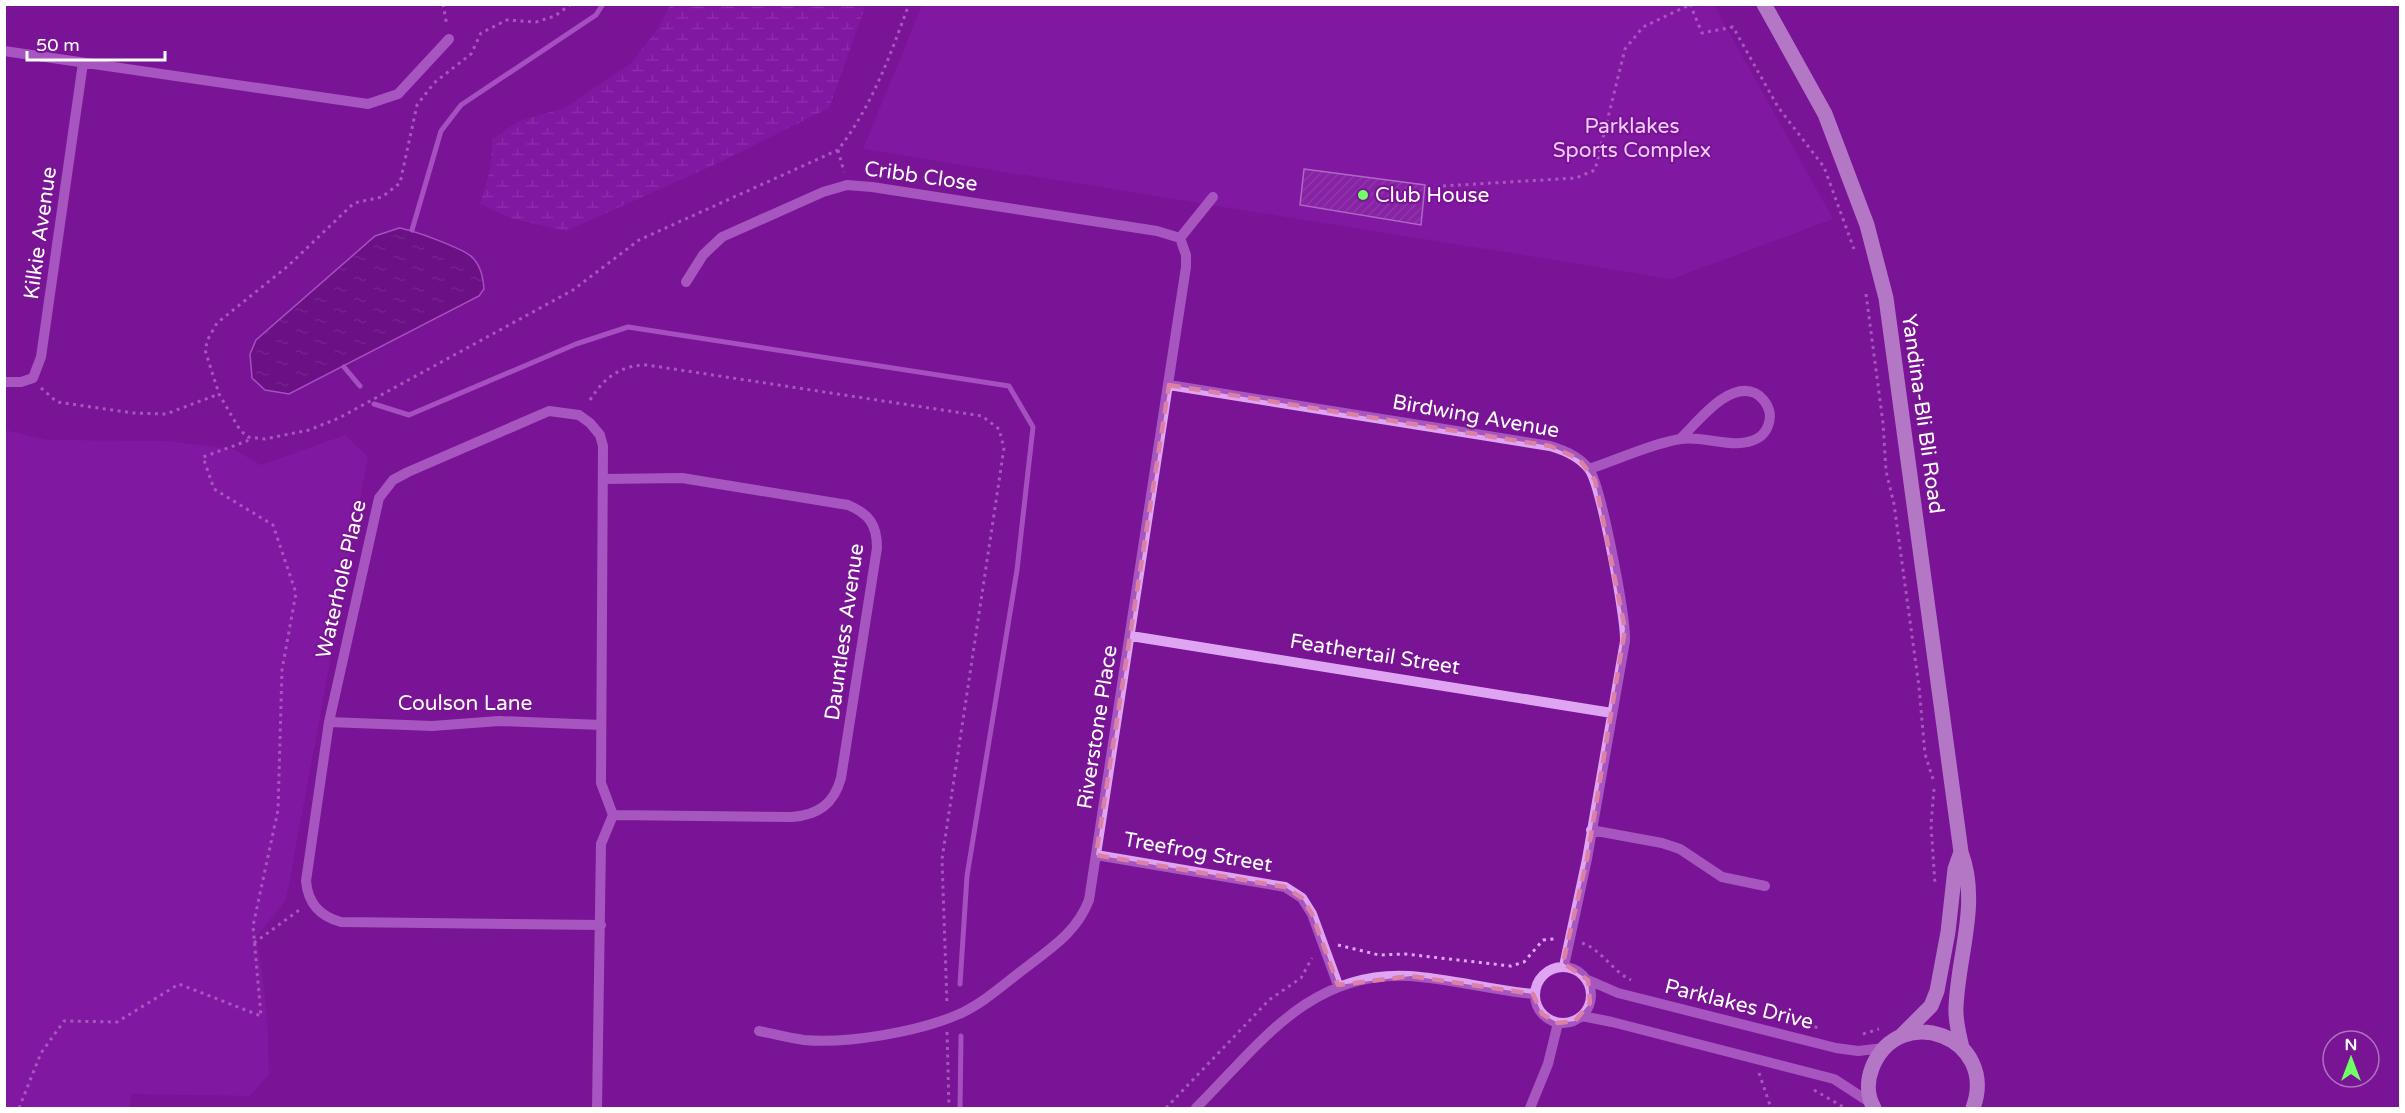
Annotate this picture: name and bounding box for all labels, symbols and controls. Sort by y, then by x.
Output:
scale bar [27,24,165,62]
text: 50 m [36,34,80,56]
park label: Parklakes Sports Complex [1553,114,1711,163]
street label: Cribb Close [863,156,979,197]
street label: Kilkie Avenue [19,165,62,301]
place label: Club House [1375,183,1490,208]
marker: Club House [1356,188,1370,202]
street label: Yandina-Bli Bli Road [1896,313,1949,516]
street label: Birdwing Avenue [1390,389,1561,444]
street label: Waterhole Place [311,497,372,661]
street label: Dauntless Avenue [820,542,869,722]
street label: Feathertail Street [1288,629,1462,680]
street label: Riverstone Place [1072,643,1123,811]
street label: Coulson Lane [398,691,532,716]
street label: Treefrog Street [1122,827,1274,878]
street label: Parklakes Drive [1662,974,1816,1035]
north arrow [2321,1029,2381,1089]
text: N [2345,1035,2357,1055]

